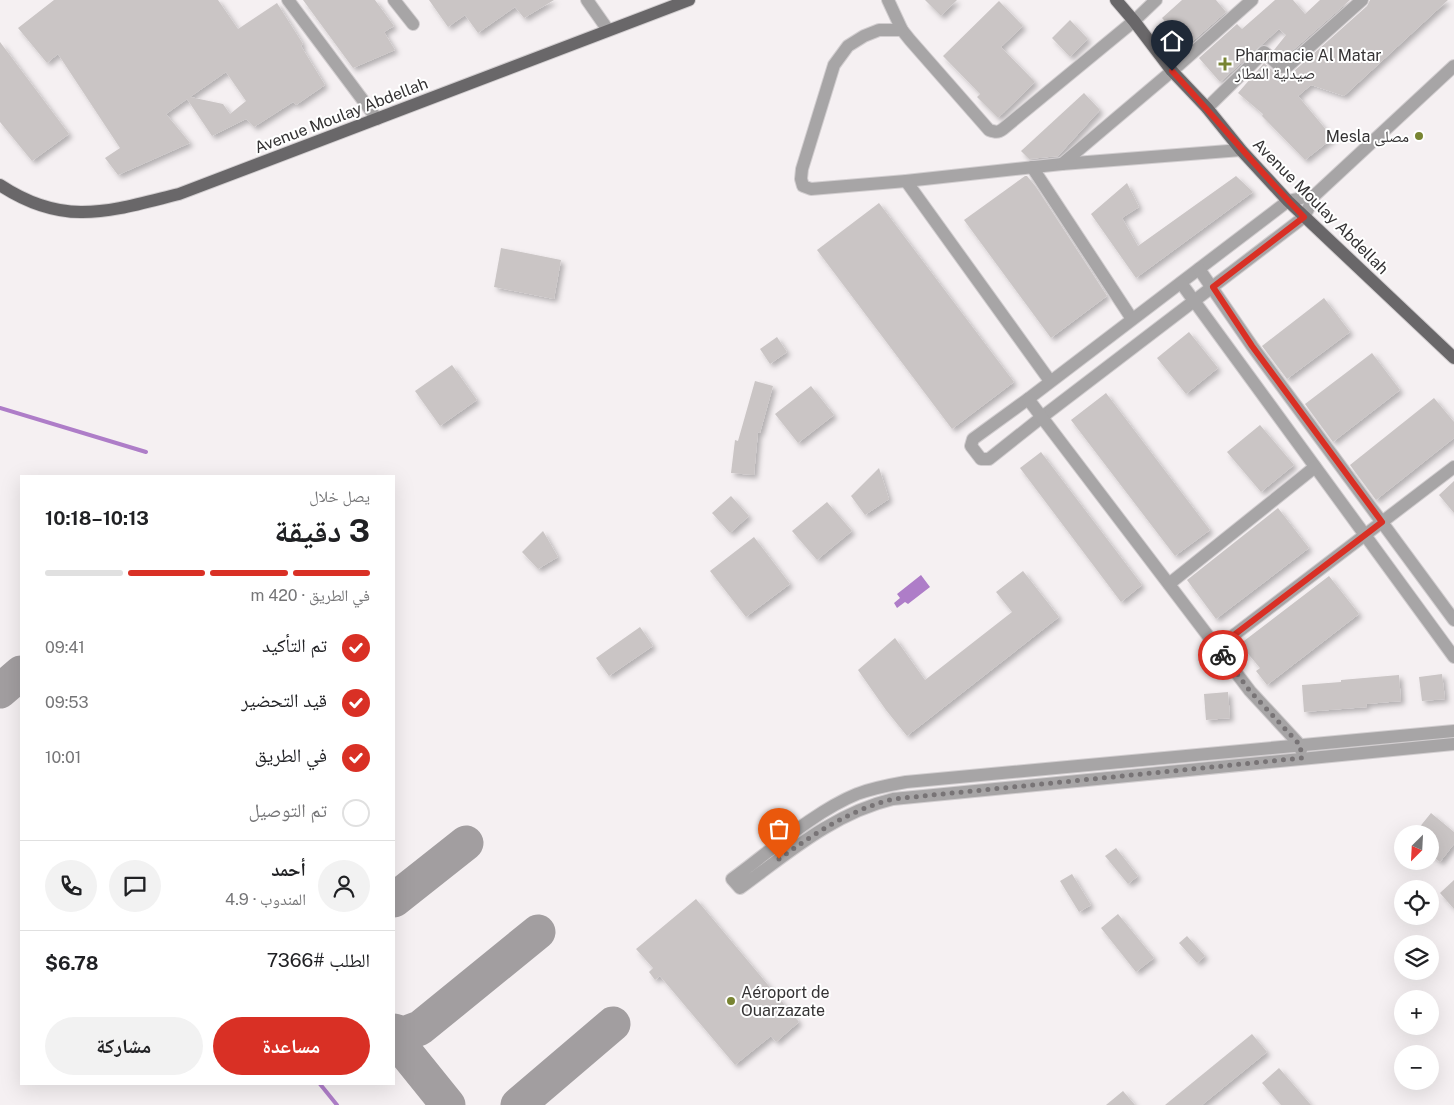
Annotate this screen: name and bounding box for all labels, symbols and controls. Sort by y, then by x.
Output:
pin [1151,20,1193,71]
icon: home [1158,27,1186,55]
place label: Pharmacie Al Matar صيدلية المطار [1234,46,1382,83]
marker: Pharmacie Al Matar صيدلية المطار [1219,58,1231,70]
street label: Avenue Moulay Abdellah [252,74,430,157]
place label: Mesla مصلى [1326,127,1409,147]
marker: Mesla مصلى [1413,130,1425,142]
street label: Avenue Moulay Abdellah [1249,135,1392,278]
text: يصل خلال [309,487,370,506]
text: 10:13–10:18 [45,507,149,529]
text: 3 دقيقة [274,512,370,549]
text: في الطريق · 420 m [250,586,370,605]
courier [1198,630,1248,680]
text: تم التأكيد [262,634,327,656]
icon: check [342,634,370,662]
text: 09:41 [45,638,85,657]
icon: bike [1209,641,1237,669]
text: قيد التحضير [241,689,327,711]
icon: check [342,689,370,717]
text: 09:53 [45,693,89,712]
text: في الطريق [254,744,327,766]
icon: check [342,744,370,772]
text: 10:01 [45,748,81,767]
text: تم التوصيل [249,799,327,821]
pin [758,808,800,859]
icon: bag [765,815,793,843]
north arrow [1394,825,1439,870]
map controls [1394,825,1439,1090]
text: أحمد [271,858,306,880]
button: phone [45,860,97,912]
button: chat [109,860,161,912]
button: person [318,860,370,912]
button: locate [1394,880,1439,925]
text: المندوب · 4.9 [225,890,306,909]
button: layers [1394,935,1439,980]
text: الطلب #7366 [267,949,370,971]
text: $6.78 [45,952,99,974]
place label: Aéroport de Ouarzazate [741,983,830,1020]
button: + [1394,990,1439,1035]
marker: Aéroport de Ouarzazate [725,995,737,1007]
button: مشاركة [45,1017,203,1075]
button: مساعدة [213,1017,370,1075]
button: − [1394,1045,1439,1090]

